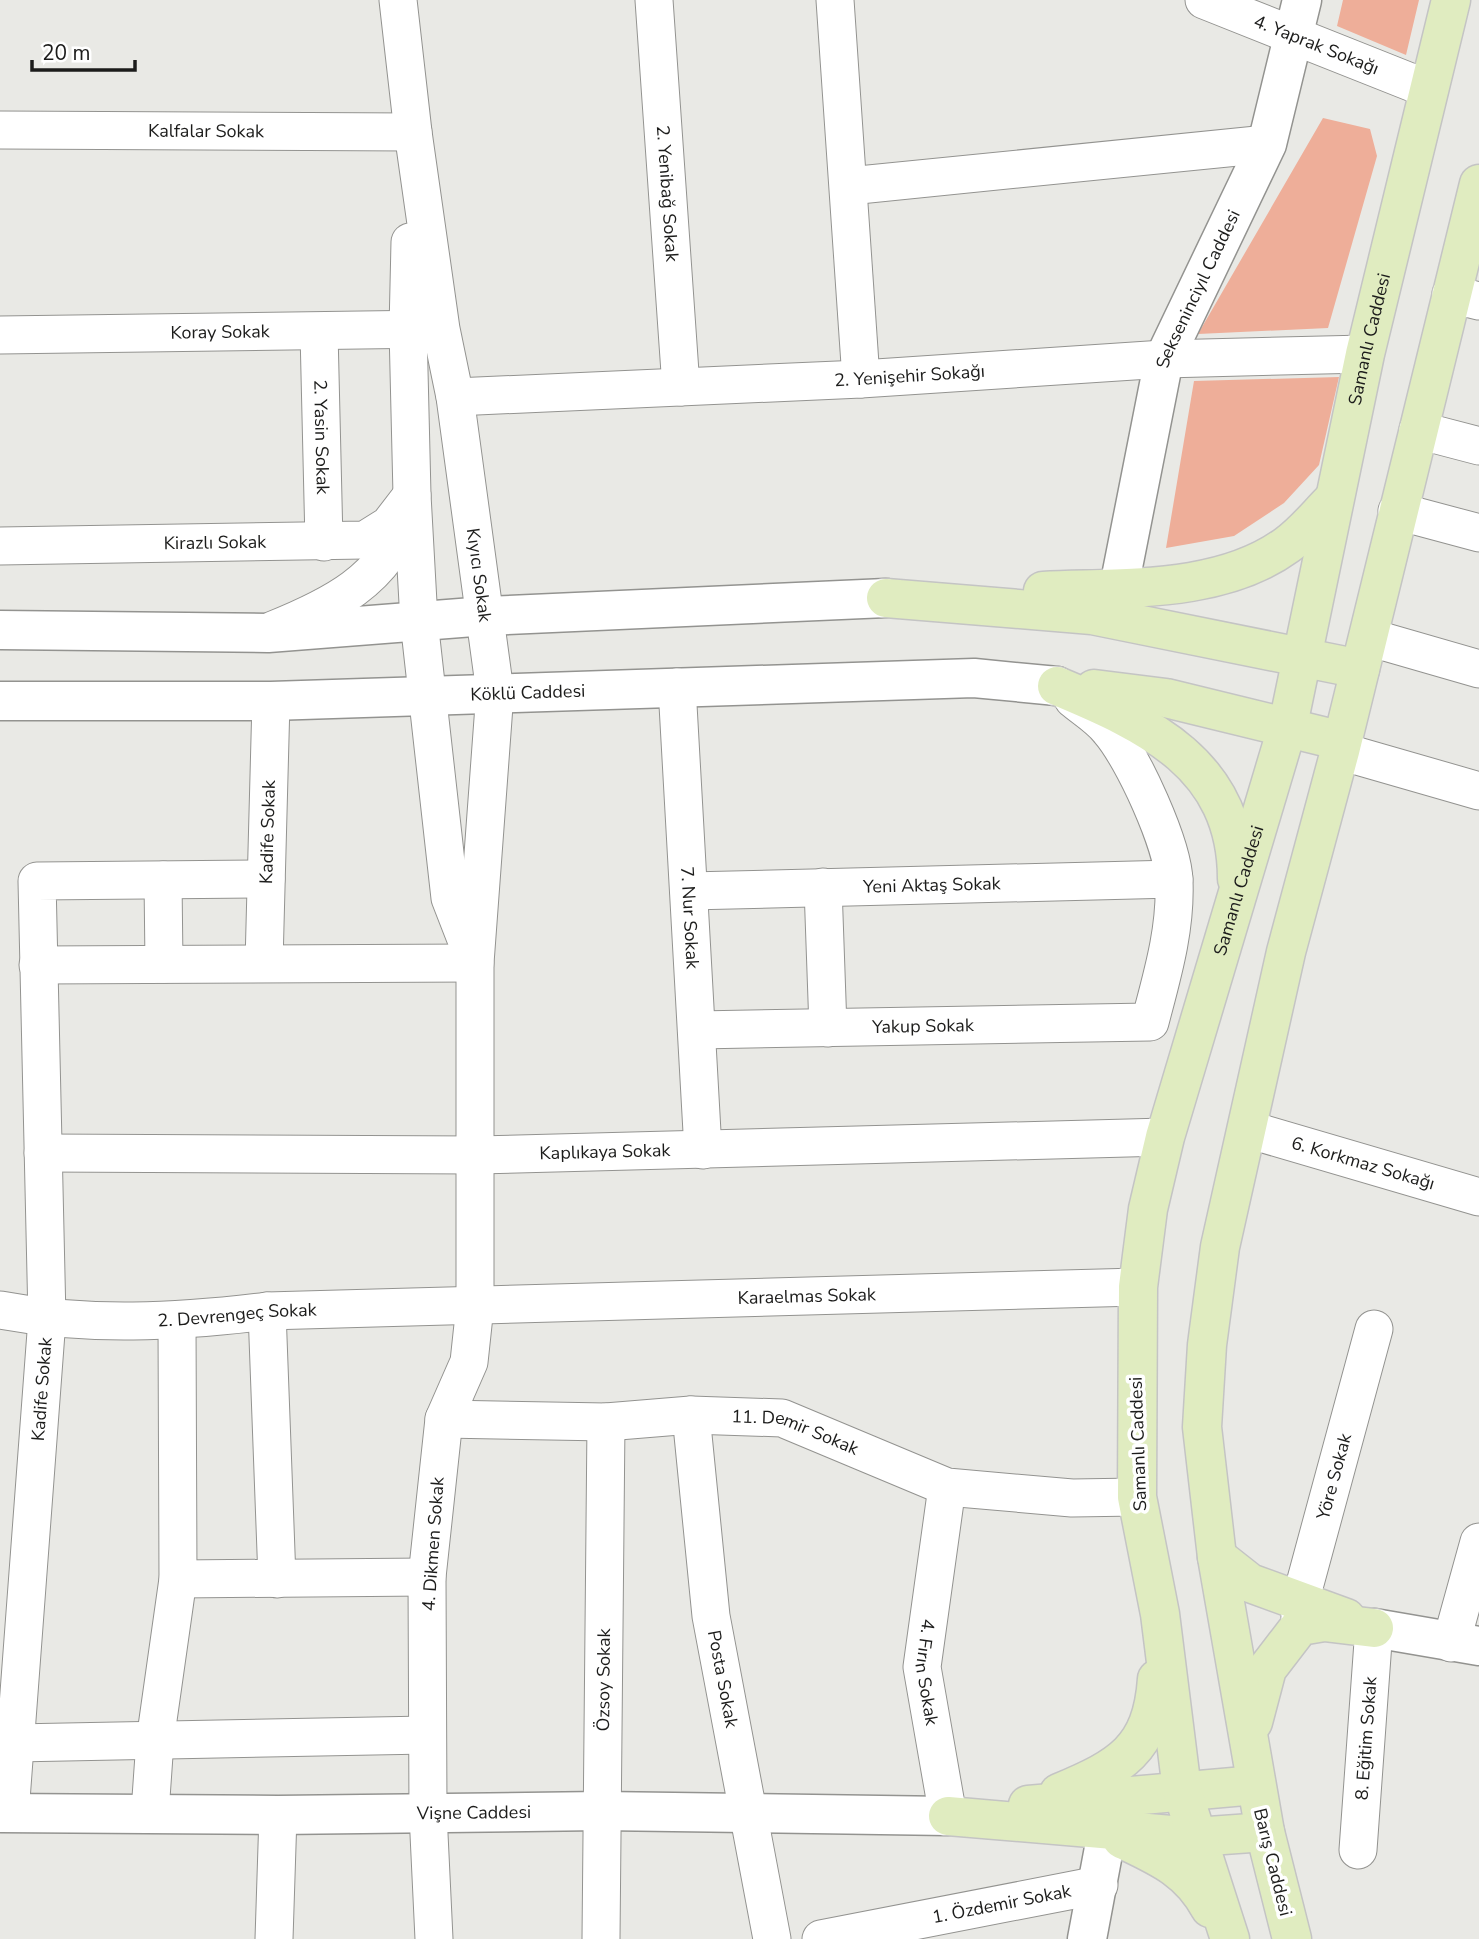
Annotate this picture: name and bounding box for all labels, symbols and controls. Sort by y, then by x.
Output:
street label: 4. Yaprak Sokağı [1250,9,1383,80]
scale bar [32,28,135,72]
text: 20 m [42,39,91,67]
street label: Kalfalar Sokak [148,119,265,143]
street label: 2. Yenibağ Sokak [651,125,684,264]
street label: Sekseninciyıl Caddesi [1150,206,1246,370]
street label: Samanlı Caddesi [1343,271,1396,407]
street label: Koray Sokak [170,319,271,345]
street label: 2. Yenişehir Sokağı [834,359,986,392]
street label: 2. Yasin Sokak [308,379,335,496]
street label: Kıyıcı Sokak [461,527,498,625]
street label: Kirazlı Sokak [164,530,267,555]
street label: Köklü Caddesi [470,679,586,706]
street label: Kadife Sokak [254,779,281,884]
street label: Samanlı Caddesi [1208,823,1269,959]
street label: 7. Nur Sokak [675,866,705,971]
street label: Yeni Aktaş Sokak [862,871,1002,899]
street label: Yakup Sokak [871,1013,975,1039]
street label: 6. Korkmaz Sokağı [1289,1131,1438,1195]
street label: Kaplıkaya Sokak [539,1138,672,1165]
street label: Karaelmas Sokak [737,1282,877,1310]
street label: 2. Devrengeç Sokak [157,1298,318,1332]
street label: Kadife Sokak [26,1335,58,1442]
street label: Samanlı Caddesi [1124,1376,1152,1512]
street label: 11. Demir Sokak [731,1404,863,1461]
street label: Yöre Sokak [1311,1430,1357,1523]
street label: 4. Dikmen Sokak [416,1475,450,1612]
street label: 4. Fırın Sokak [909,1617,944,1728]
street label: Özsoy Sokak [591,1627,616,1732]
street label: Posta Sokak [702,1628,744,1731]
street label: 8. Eğitim Sokak [1350,1675,1383,1801]
street label: Vişne Caddesi [416,1800,531,1825]
street label: Barış Caddesi [1248,1806,1298,1918]
street label: 1. Özdemir Sokak [930,1879,1074,1929]

